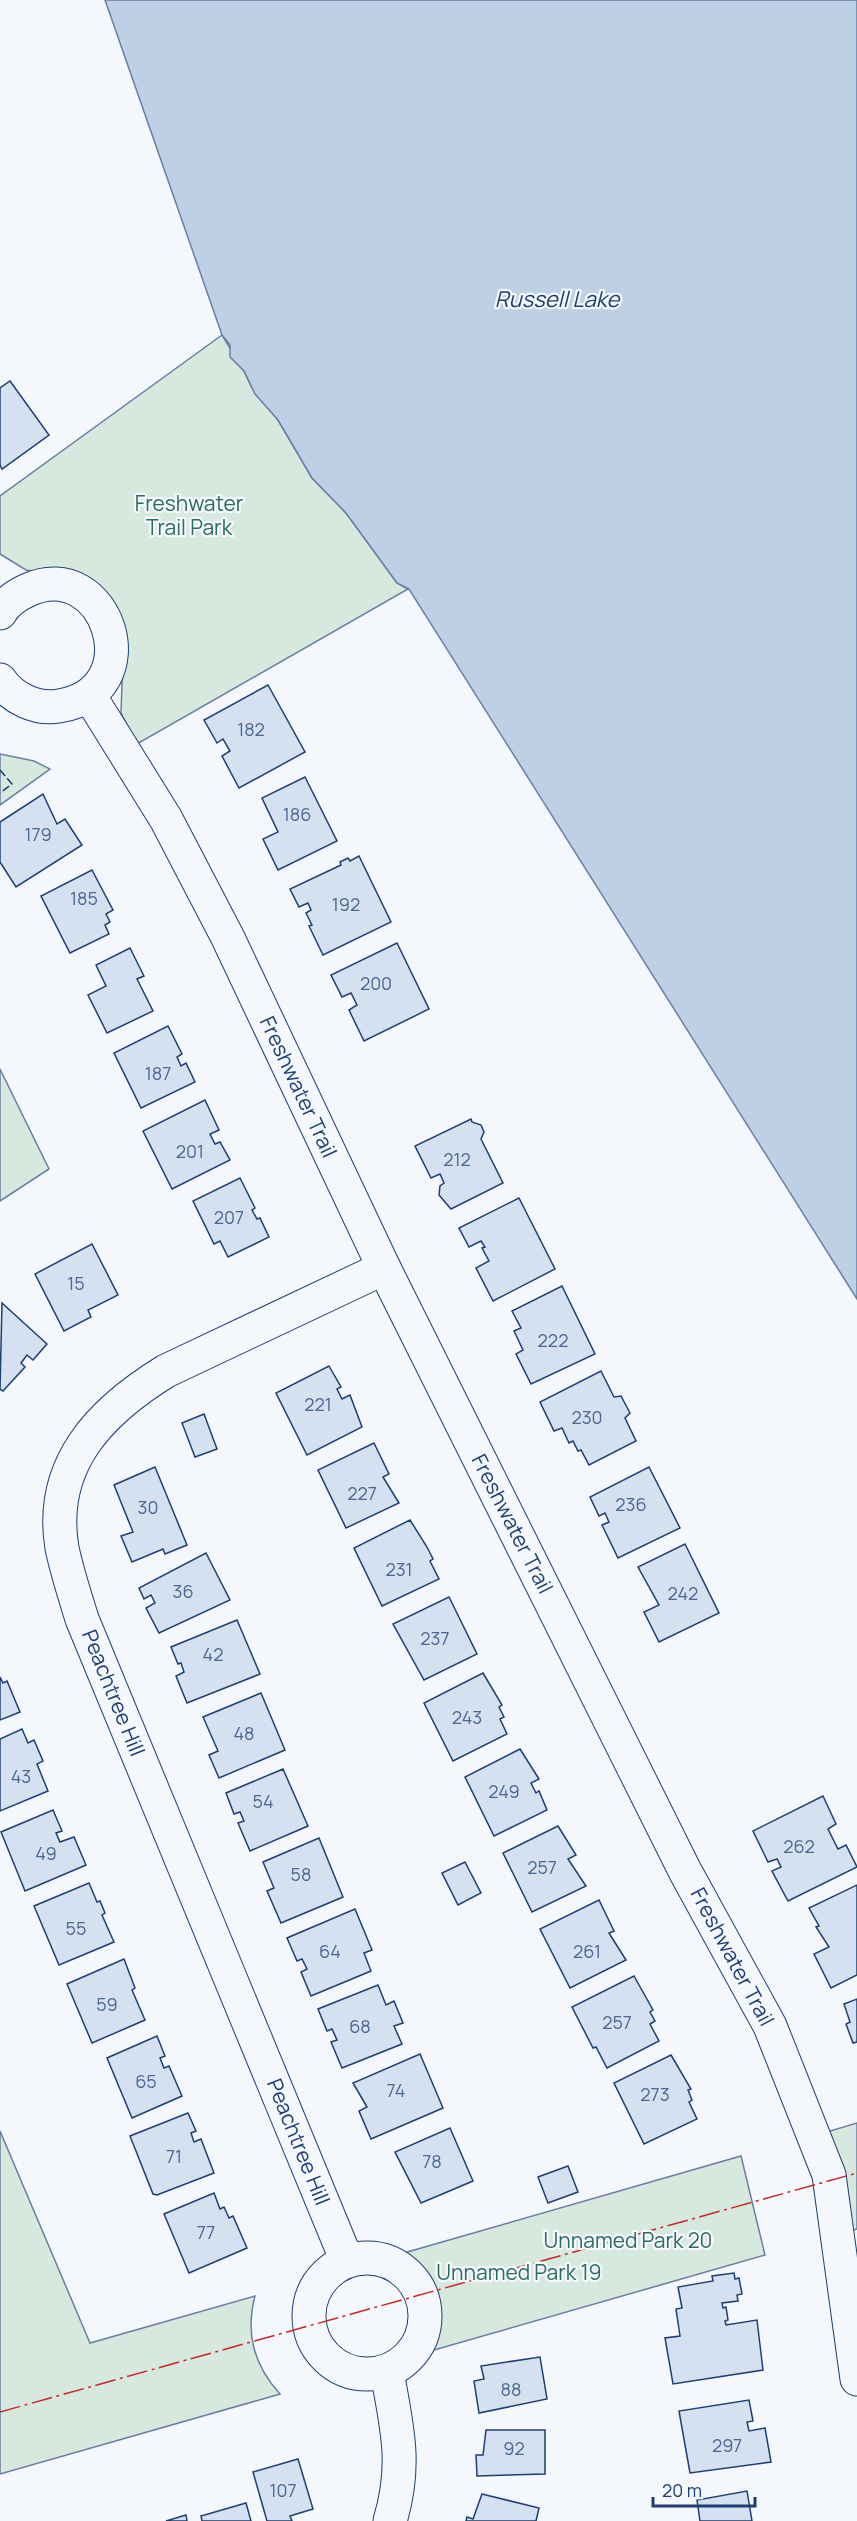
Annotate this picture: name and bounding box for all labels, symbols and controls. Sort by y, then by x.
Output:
water label: Russell Lake [495,284,620,314]
park label: Freshwater Trail Park [135,489,244,541]
house number: 182 [237,717,265,741]
house number: 186 [283,802,311,826]
house number: 179 [24,822,52,846]
house number: 185 [70,886,98,910]
house number: 192 [332,892,360,916]
house number: 200 [360,971,392,995]
street label: Freshwater Trail [254,1011,344,1162]
house number: 187 [145,1061,171,1085]
house number: 201 [176,1139,204,1163]
house number: 212 [443,1147,471,1171]
house number: 207 [214,1205,244,1229]
house number: 15 [67,1271,85,1295]
house number: 222 [538,1328,568,1352]
house number: 221 [304,1392,332,1416]
house number: 230 [571,1405,603,1429]
street label: Freshwater Trail [466,1449,560,1598]
house number: 227 [347,1481,377,1505]
house number: 236 [615,1492,647,1516]
house number: 30 [138,1495,158,1519]
house number: 231 [385,1557,413,1581]
house number: 36 [172,1579,194,1603]
house number: 242 [668,1581,698,1605]
street label: Peachtree Hill [76,1625,152,1760]
house number: 237 [420,1626,450,1650]
house number: 42 [203,1642,223,1666]
house number: 243 [452,1705,482,1729]
house number: 48 [233,1721,255,1745]
house number: 43 [11,1764,31,1788]
house number: 249 [488,1779,520,1803]
house number: 54 [252,1789,274,1813]
house number: 262 [783,1834,815,1858]
house number: 49 [35,1841,57,1865]
house number: 257 [527,1855,557,1879]
house number: 58 [291,1862,311,1886]
street label: Freshwater Trail [685,1882,781,2031]
house number: 55 [66,1916,86,1940]
house number: 64 [319,1939,341,1963]
house number: 261 [573,1939,601,1963]
house number: 59 [96,1992,118,2016]
house number: 257 [602,2010,632,2034]
house number: 68 [349,2014,371,2038]
house number: 65 [135,2069,157,2093]
street label: Peachtree Hill [261,2074,337,2209]
house number: 74 [387,2078,405,2102]
house number: 273 [640,2082,670,2106]
house number: 71 [166,2144,182,2168]
house number: 78 [422,2149,442,2173]
house number: 77 [197,2220,215,2244]
park label: Unnamed Park 20 [544,2226,712,2254]
park label: Unnamed Park 19 [436,2258,602,2286]
house number: 88 [501,2377,521,2401]
house number: 297 [712,2433,742,2457]
house number: 92 [503,2436,525,2460]
scale bar [653,2470,755,2508]
house number: 107 [269,2478,297,2502]
text: 20 m [662,2478,702,2502]

